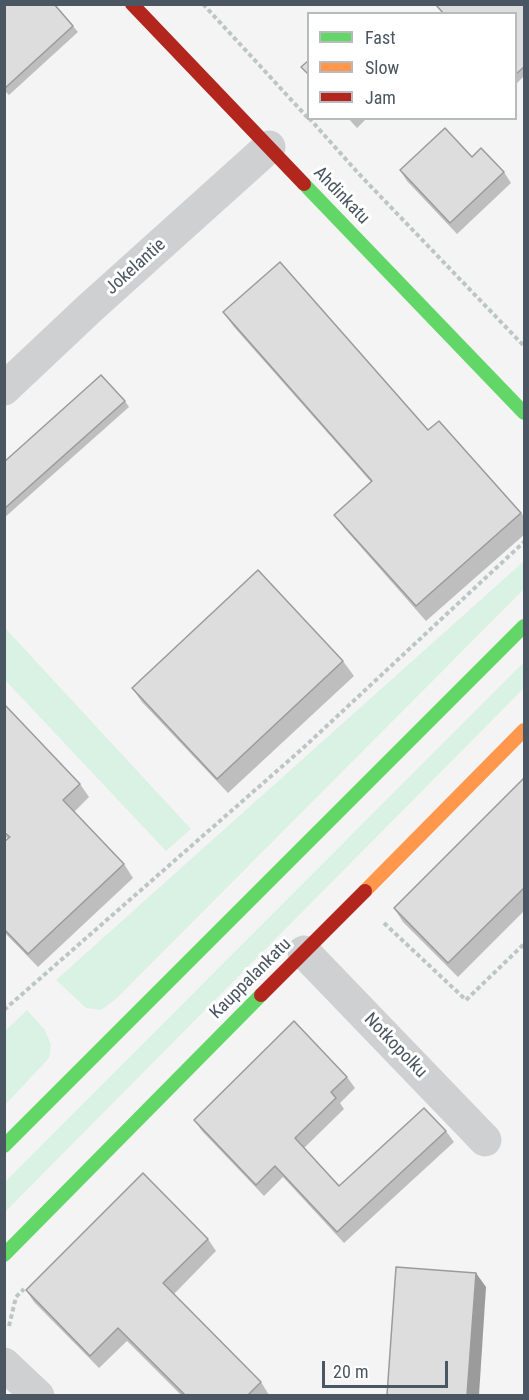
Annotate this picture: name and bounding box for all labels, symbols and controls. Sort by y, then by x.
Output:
legend [307,12,517,120]
text: Fast [365,27,396,48]
text: Slow [365,57,399,78]
text: Jam [365,87,396,108]
street label: Ahdinkatu [308,163,374,229]
street label: Jokelantie [101,234,171,300]
street label: Kauppalankatu [206,934,296,1024]
street label: Notkopolku [359,1009,431,1083]
scale bar [325,1349,451,1387]
text: 20 m [333,1361,368,1382]

